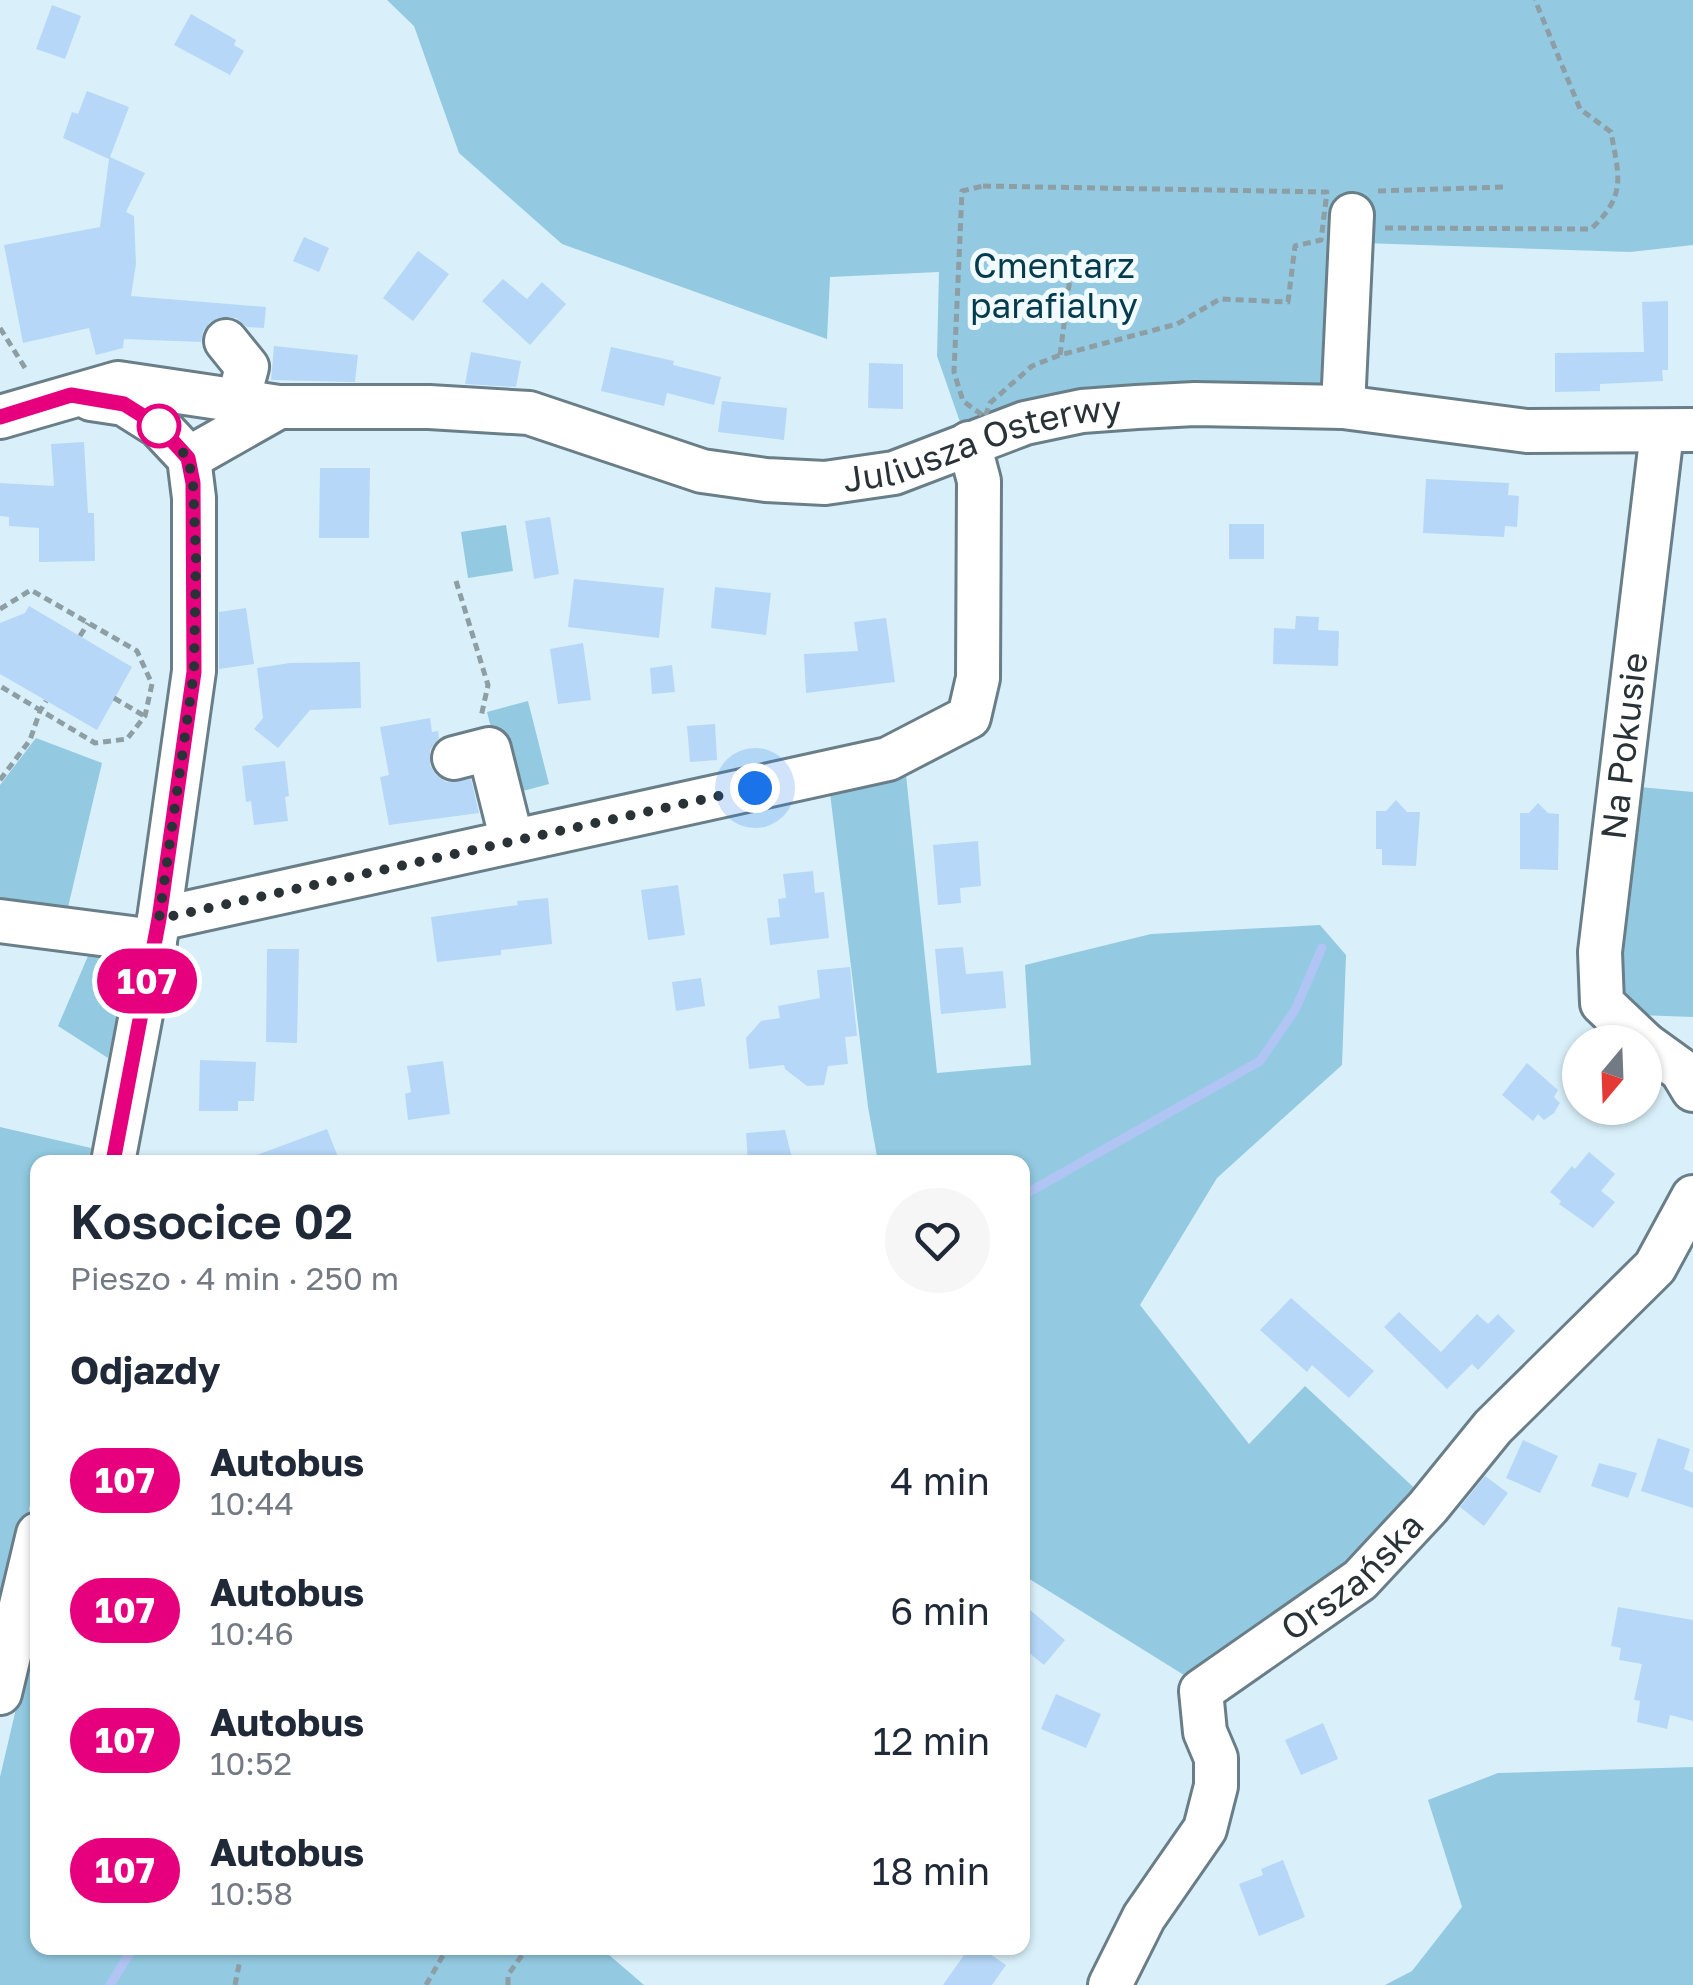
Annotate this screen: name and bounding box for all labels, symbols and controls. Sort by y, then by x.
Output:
park label: Cmentarz parafialny [970,244,1138,326]
street label: Juliusza Osterwy [840,386,1123,500]
unlabelled marker [138,405,180,447]
street label: Na Pokusie [1592,650,1656,842]
your location [730,763,780,813]
line badge: 107 [90,948,204,1014]
text: 107 [117,960,177,1002]
north arrow [1562,1025,1662,1125]
map controls [1562,1025,1662,1125]
button: heart [885,1188,990,1293]
text: Kosocice 02 [70,1192,353,1250]
text: Pieszo · 4 min · 250 m [70,1259,399,1297]
text: Odjazdy [70,1347,220,1392]
text: Autobus [210,1439,364,1484]
text: 4 min [890,1458,990,1503]
text: 107 [95,1459,155,1501]
text: 10:44 [210,1484,294,1522]
street label: Orszańska [1272,1504,1432,1649]
text: Autobus [210,1569,364,1614]
text: 6 min [890,1588,990,1633]
text: 107 [95,1589,155,1631]
text: 10:46 [210,1614,294,1652]
text: Autobus [210,1699,364,1744]
text: 12 min [873,1718,990,1763]
text: 107 [95,1719,155,1761]
text: 10:52 [210,1744,292,1782]
text: Autobus [210,1829,364,1874]
text: 18 min [872,1848,990,1893]
text: 107 [95,1849,155,1891]
text: 10:58 [210,1874,293,1912]

